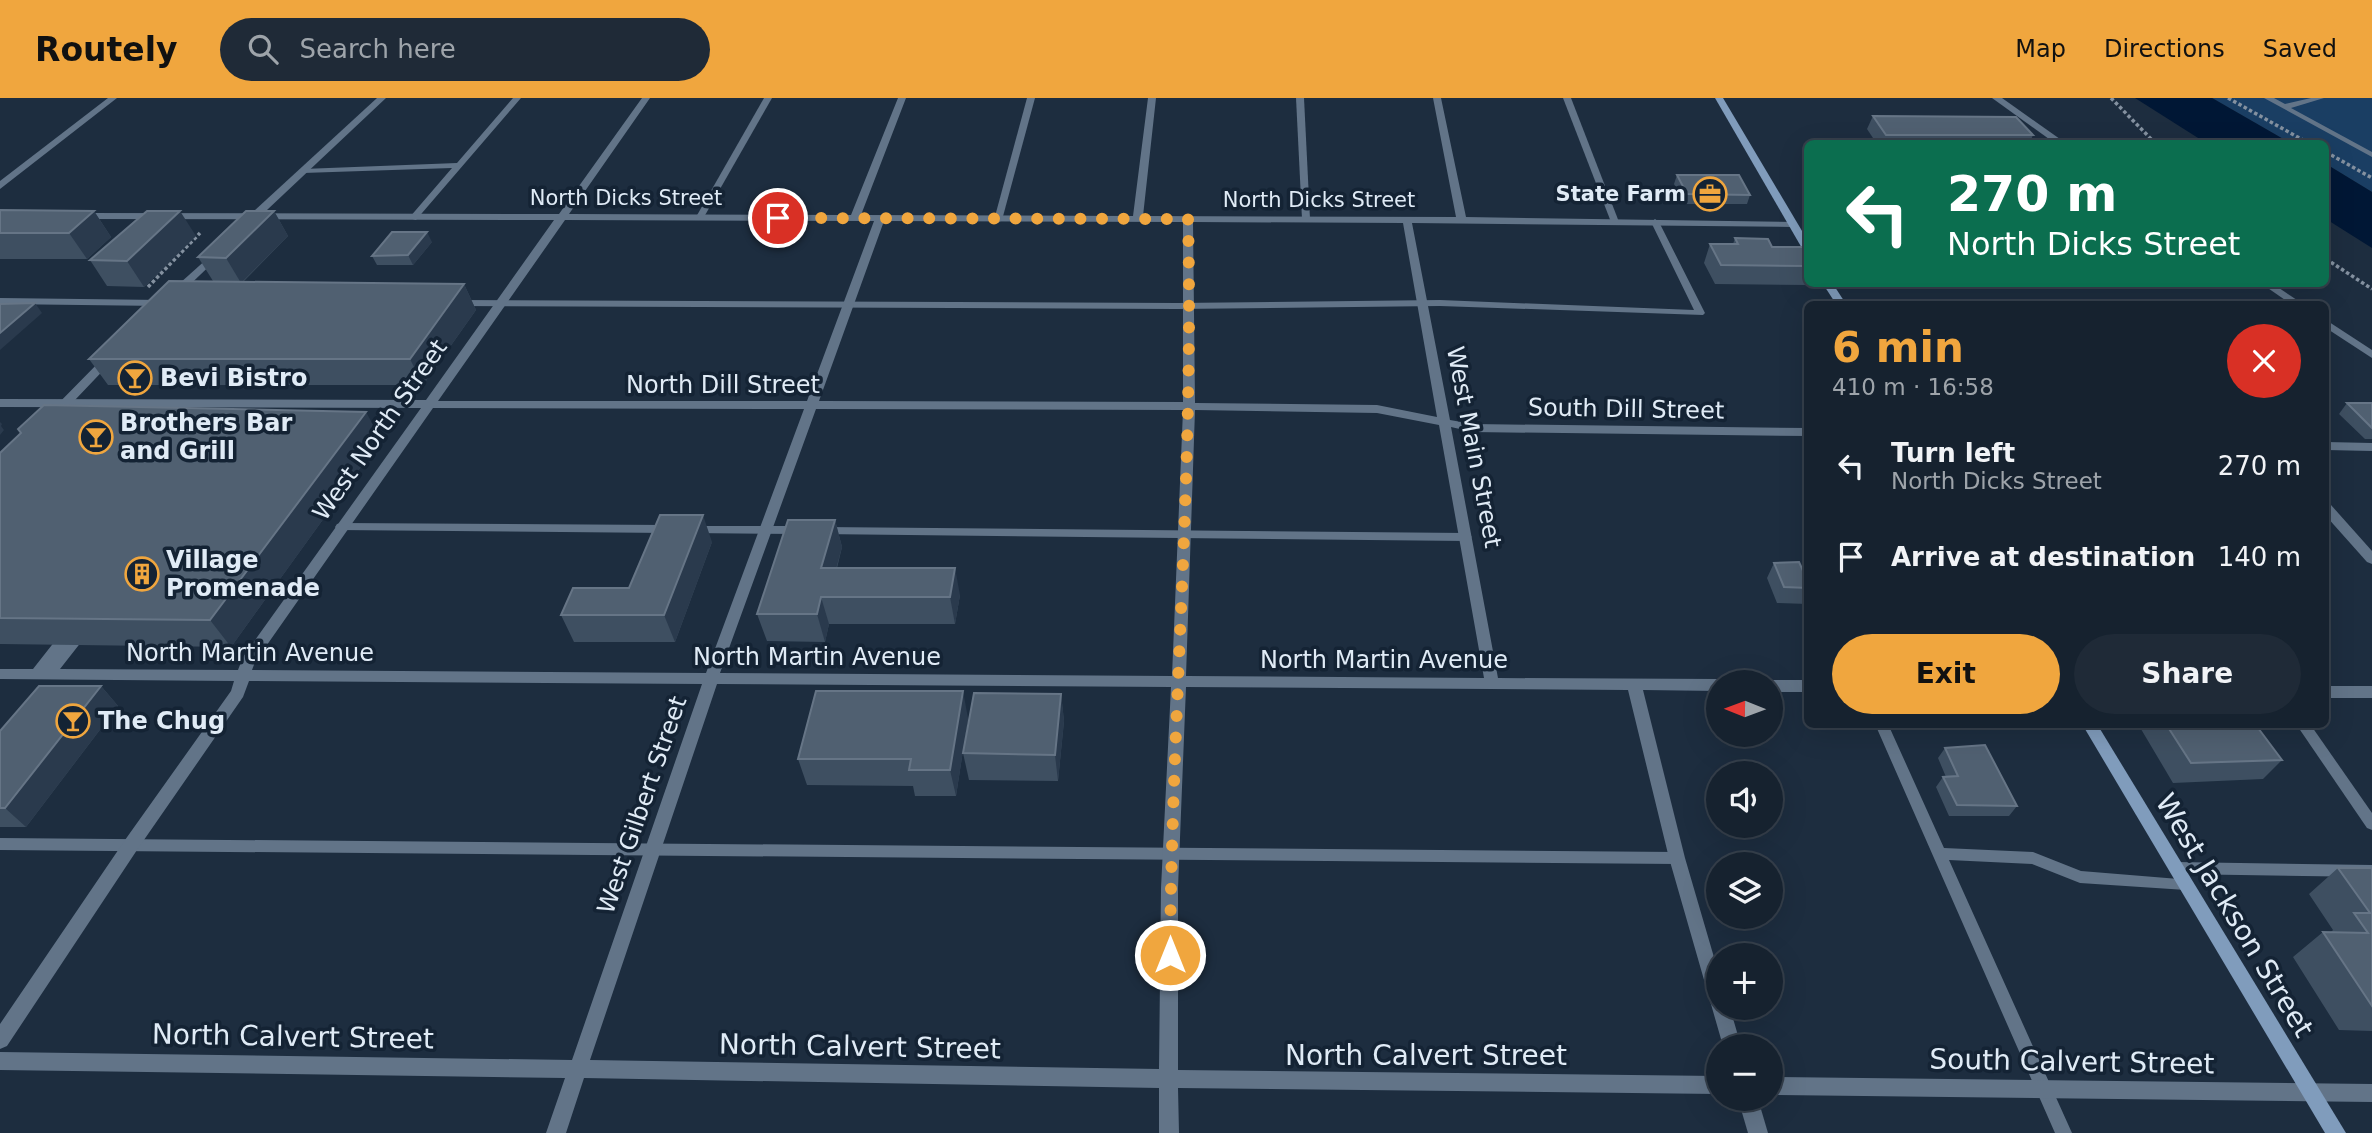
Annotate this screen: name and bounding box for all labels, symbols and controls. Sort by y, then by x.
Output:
search box [220,18,710,81]
text: Routely [35,30,178,69]
icon: search [244,30,282,68]
text: Search here [300,34,456,64]
text: Map [2015,35,2066,63]
text: Directions [2104,35,2225,63]
text: Saved [2263,35,2337,63]
text: 270 m [1947,166,2117,223]
icon: left [1832,168,1923,259]
office icon: State Farm [1691,175,1729,213]
place label: State Farm [1556,182,1686,206]
street label: North Dicks Street [530,186,722,210]
pin [748,188,808,248]
street label: North Dicks Street [1223,188,1415,212]
icon: arrive [759,199,797,237]
text: North Dicks Street [1947,225,2240,263]
text: 6 min [1832,323,1964,372]
button: close [2227,324,2301,398]
street label: West North Street [307,334,453,526]
street label: West Main Street [1441,344,1507,550]
bar icon: Bevi Bistro [116,359,154,397]
place label: Bevi Bistro [160,364,307,392]
street label: North Dill Street [626,371,820,399]
text: 410 m · 16:58 [1832,374,1994,400]
street label: South Dill Street [1528,393,1724,425]
place label: Brothers Bar and Grill [120,409,292,465]
bar icon: Brothers Bar and Grill [77,418,115,456]
text: Turn left [1891,438,2015,468]
icon: left [1832,447,1870,485]
text: 270 m [2218,451,2301,481]
text: North Dicks Street [1891,468,2102,494]
icon: arrive [1832,538,1870,576]
text: Arrive at destination [1891,542,2195,572]
text: 140 m [2218,542,2301,572]
place label: Village Promenade [166,546,320,602]
building icon: Village Promenade [123,555,161,593]
button: Exit [1832,634,2060,714]
button: Share [2074,634,2301,714]
street label: North Martin Avenue [126,639,374,667]
street label: North Martin Avenue [693,643,941,671]
street label: North Martin Avenue [1260,646,1508,674]
north arrow [1706,670,1783,747]
map controls [1706,670,1783,1111]
street label: West Gilbert Street [592,692,692,918]
bar icon: The Chug [54,702,92,740]
place label: The Chug [98,707,225,735]
button: sound [1706,761,1783,838]
street label: West Jackson Street [2149,788,2320,1043]
button: layers [1706,852,1783,929]
position arrow [1133,918,1207,992]
button: + [1706,943,1783,1020]
street label: North Calvert Street [152,1018,434,1055]
street label: North Calvert Street [719,1028,1001,1065]
button: − [1706,1034,1783,1111]
street label: North Calvert Street [1285,1039,1567,1072]
street label: South Calvert Street [1929,1043,2215,1080]

